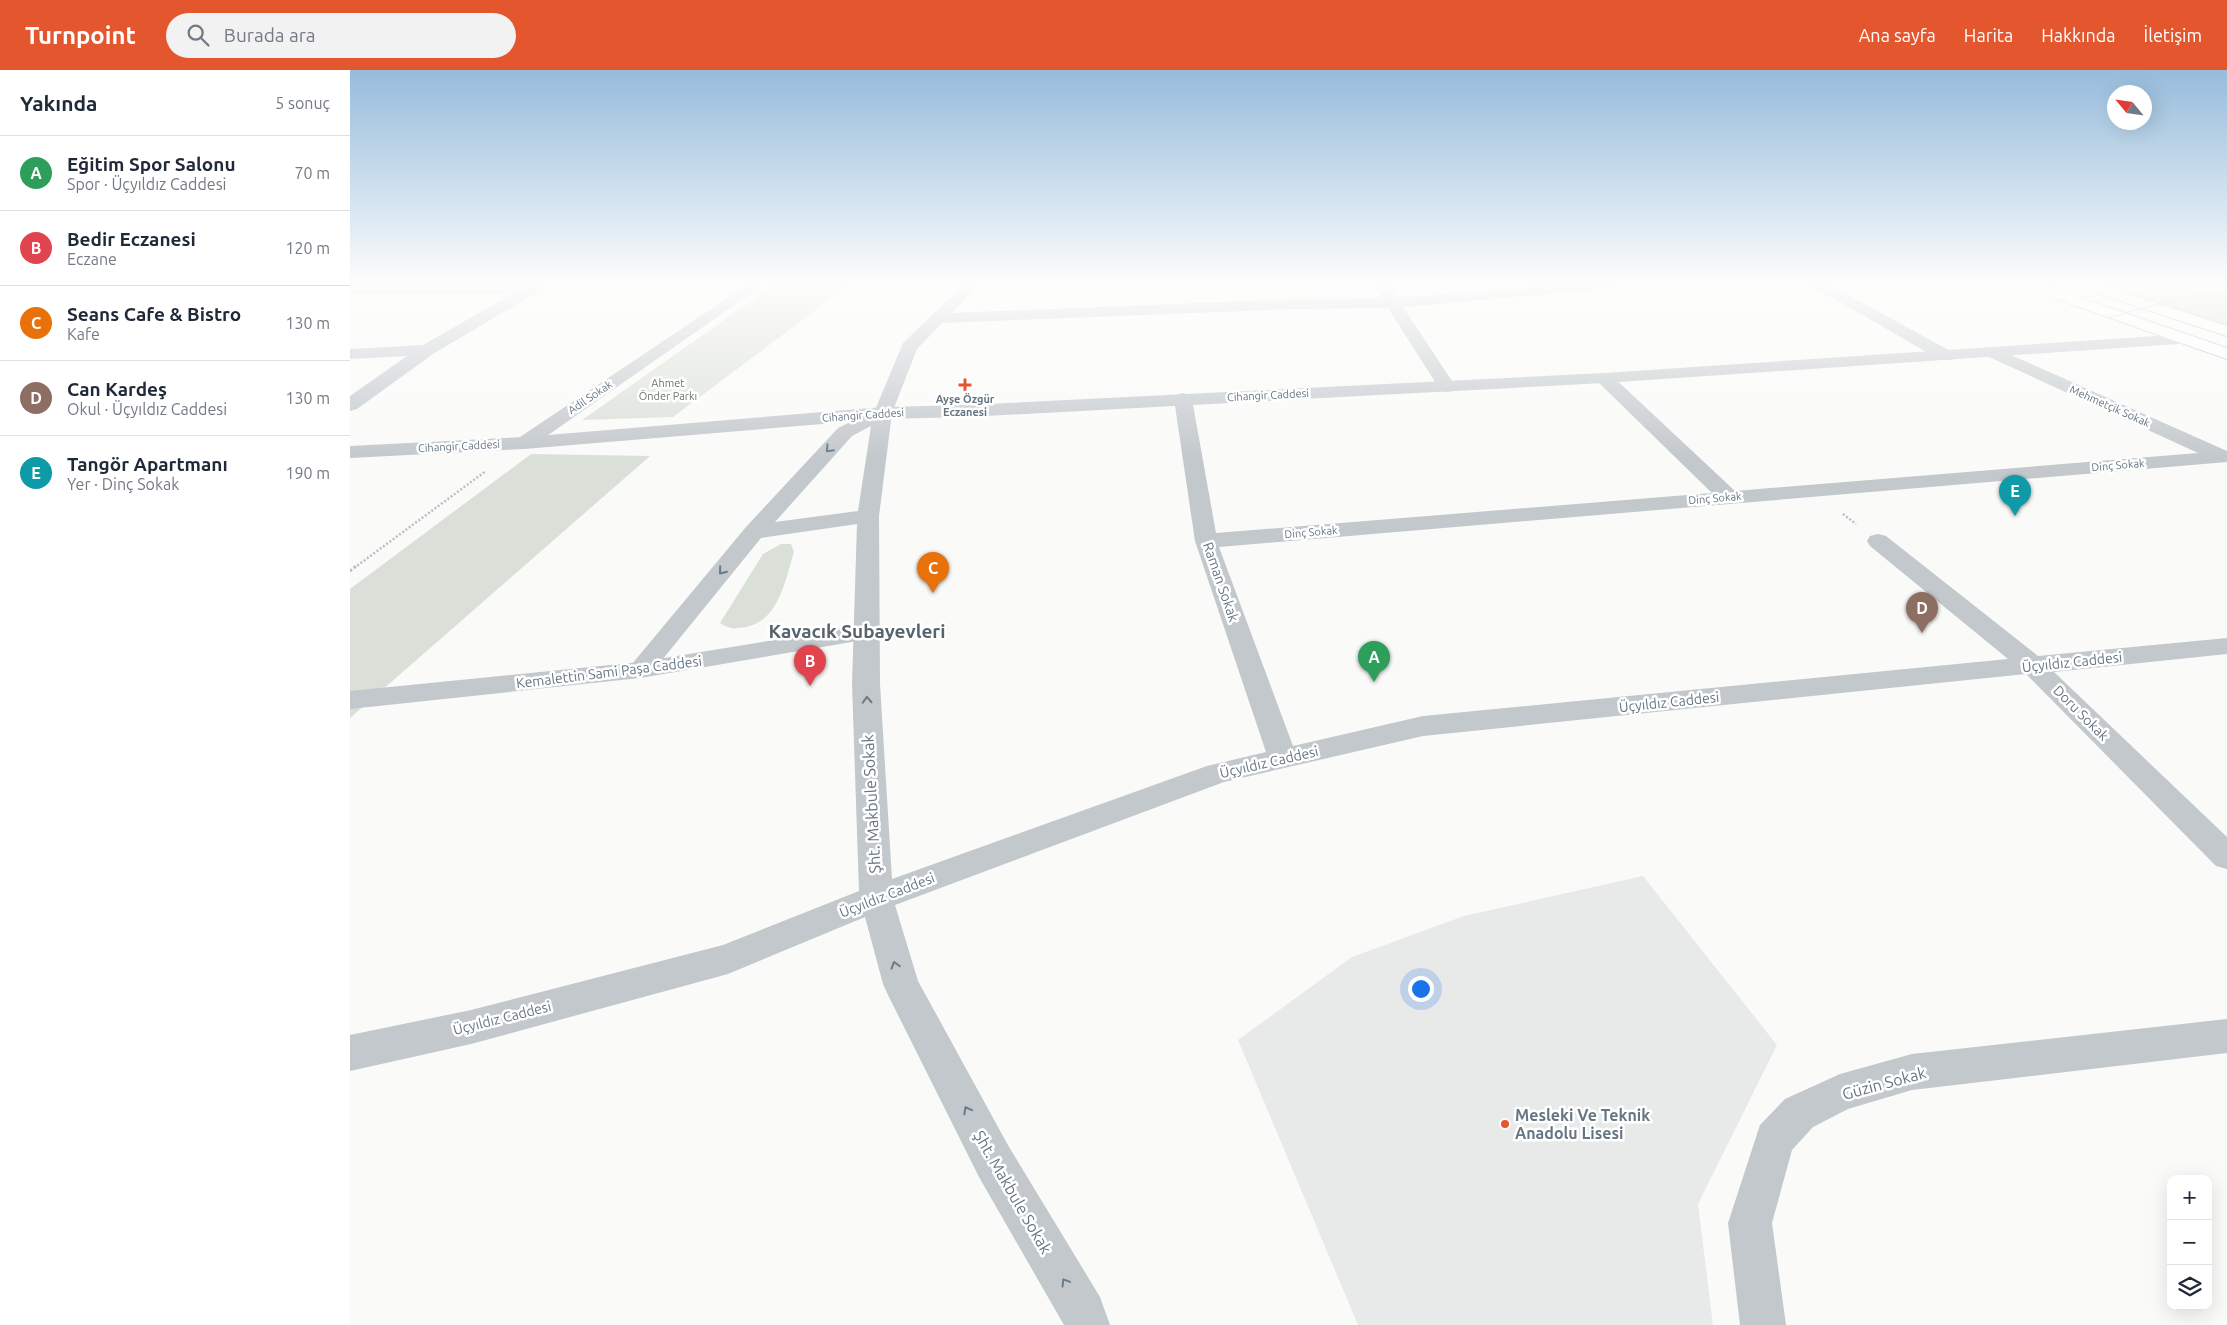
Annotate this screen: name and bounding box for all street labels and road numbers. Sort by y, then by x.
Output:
street label: Adil Sokak [566,378,615,416]
street label: Mehmetçik Sokak [2068,383,2152,429]
street label: Cihangir Caddesi [1227,387,1309,403]
street label: Cihangir Caddesi [822,406,904,424]
street label: Cihangir Caddesi [418,438,500,454]
street label: Dinç Sokak [2091,457,2146,473]
street label: Dinç Sokak [1688,490,1743,506]
street label: Dinç Sokak [1284,524,1339,540]
street label: Raman Sokak [1200,540,1242,624]
street label: Üçyıldız Caddesi [2021,648,2123,675]
street label: Kemalettin Sami Paşa Caddesi [515,653,703,691]
street label: Doru Sokak [2050,682,2112,744]
street label: Üçyıldız Caddesi [1618,688,1720,715]
street label: Şht. Makbule Sokak [858,734,884,874]
street label: Üçyıldız Caddesi [1218,742,1320,781]
street label: Üçyıldız Caddesi [837,869,937,921]
street label: Üçyıldız Caddesi [451,997,553,1038]
street label: Güzin Sokak [1840,1063,1928,1103]
street label: Şht. Makbule Sokak [970,1127,1056,1257]

